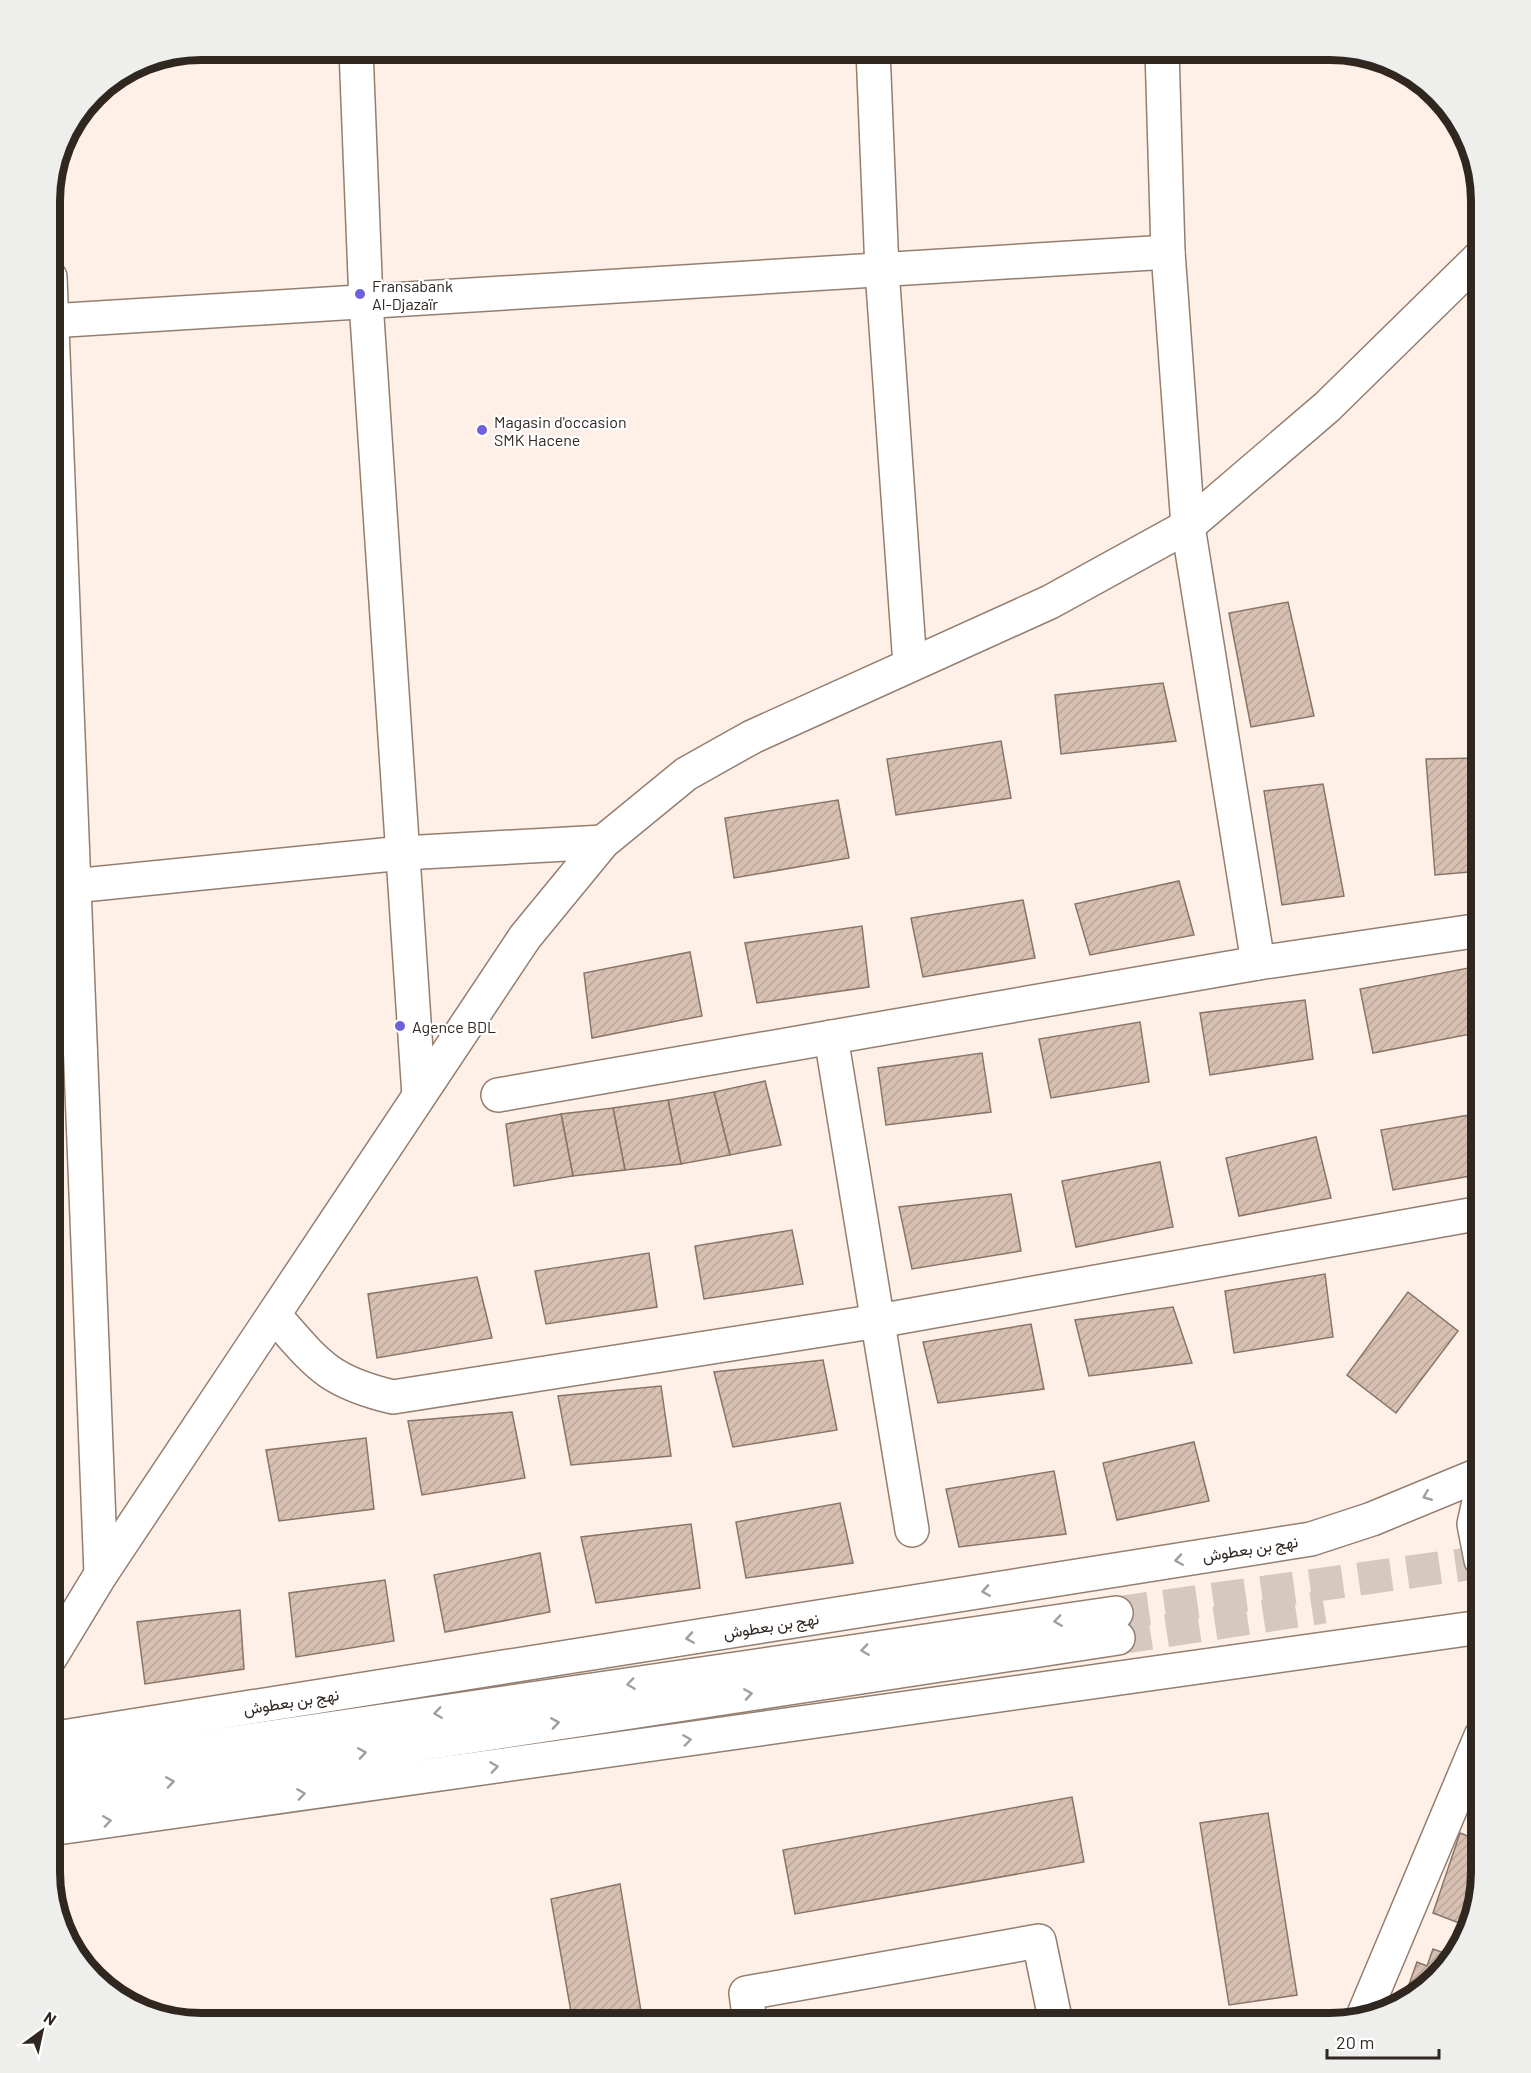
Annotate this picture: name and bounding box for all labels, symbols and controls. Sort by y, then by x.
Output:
place label: Fransabank Al-Djazaïr [372,276,453,313]
marker: Fransabank Al-Djazaïr [353,287,367,301]
place label: Magasin d'occasion SMK Hacene [494,412,627,449]
marker: Magasin d'occasion SMK Hacene [475,423,489,437]
place label: Agence BDL [412,1017,496,1036]
marker: Agence BDL [393,1019,407,1033]
one-way arrow [1423,1489,1434,1501]
street label: نهج بن بعطوش [1201,1531,1300,1568]
one-way arrow [1174,1553,1184,1566]
one-way arrow [982,1584,992,1597]
street label: نهج بن بعطوش [722,1608,821,1645]
one-way arrow [1054,1615,1063,1627]
one-way arrow [685,1632,695,1644]
one-way arrow [861,1643,870,1655]
one-way arrow [626,1678,635,1690]
street label: نهج بن بعطوش [242,1684,341,1721]
one-way arrow [743,1689,753,1701]
one-way arrow [433,1706,442,1718]
one-way arrow [551,1718,560,1730]
one-way arrow [682,1734,691,1746]
one-way arrow [358,1747,367,1759]
one-way arrow [489,1761,498,1773]
one-way arrow [165,1777,174,1789]
one-way arrow [296,1789,305,1801]
one-way arrow [103,1816,112,1828]
north arrow [12,2001,72,2061]
text: N [41,2007,60,2029]
scale bar [1327,2022,1440,2060]
text: 20 m [1336,2031,1374,2053]

